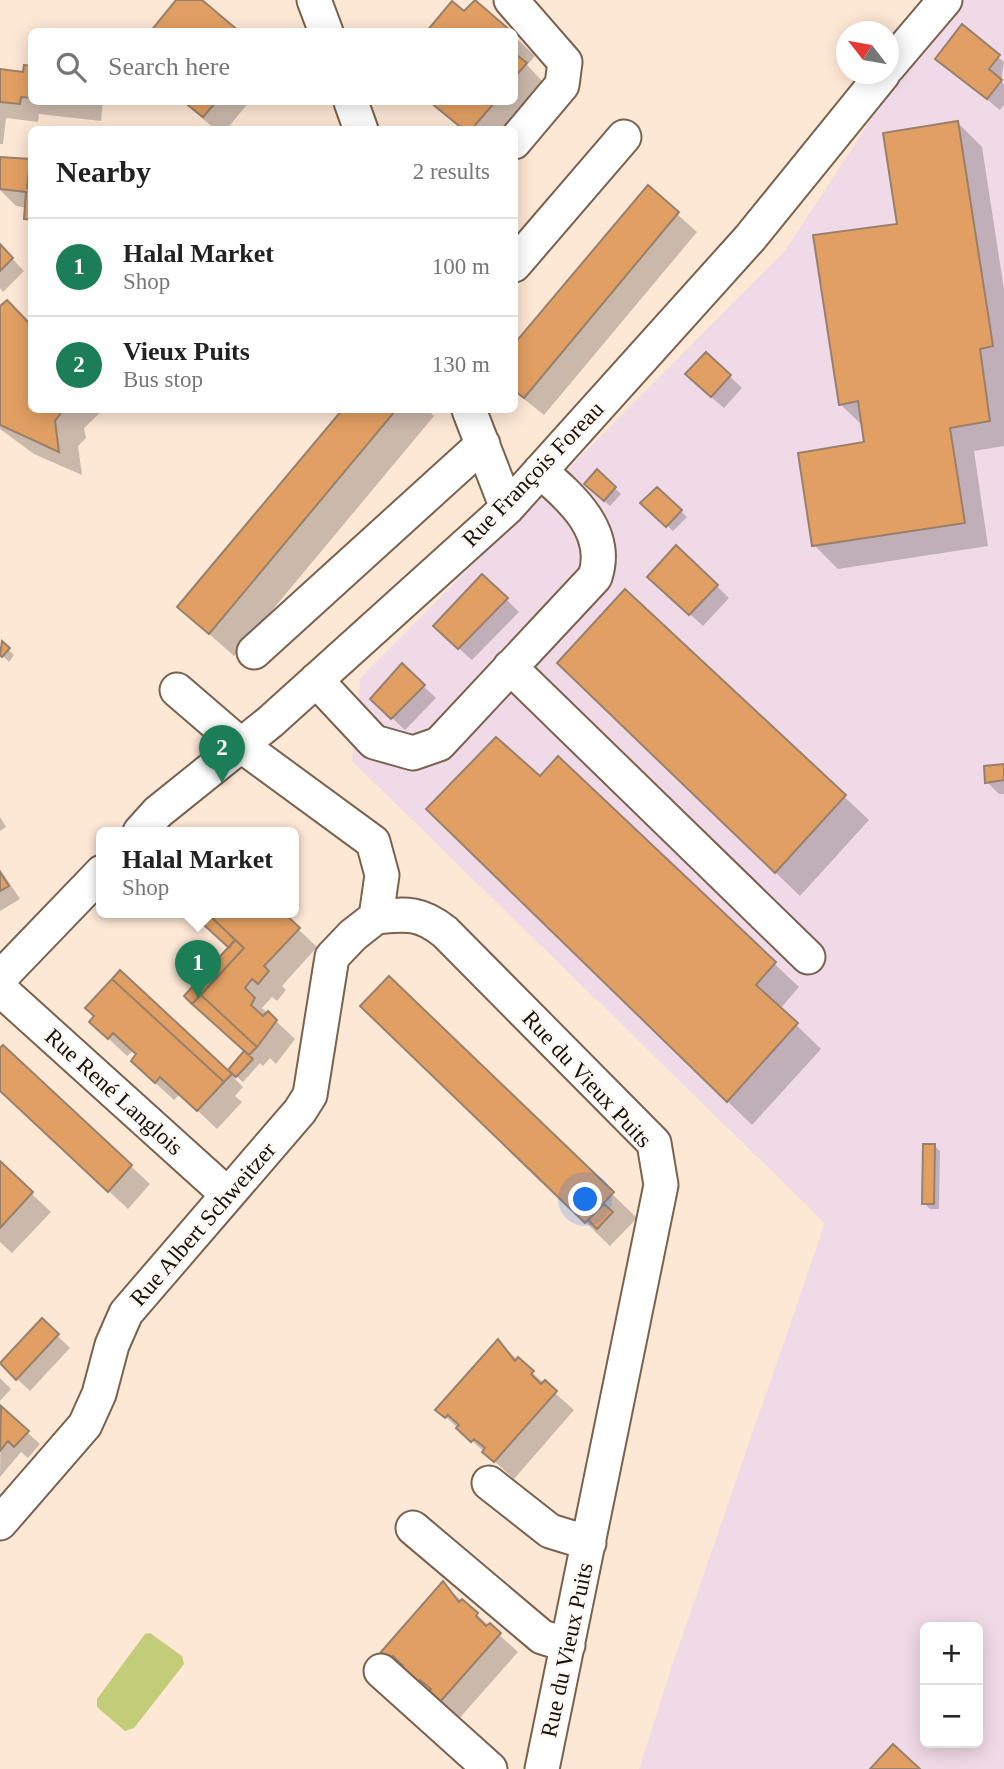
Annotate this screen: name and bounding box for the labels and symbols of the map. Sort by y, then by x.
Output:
north arrow [836,21,899,84]
street label: Rue François Foreau [457,396,609,552]
pin: 2 [199,725,245,783]
pin: 1 [175,940,221,998]
street label: Rue du Vieux Puits [517,1005,657,1153]
street label: Rue René Langlois [40,1024,188,1160]
street label: Rue Albert Schweitzer [125,1137,281,1311]
your location [568,1182,602,1216]
street label: Rue du Vieux Puits [536,1560,598,1740]

